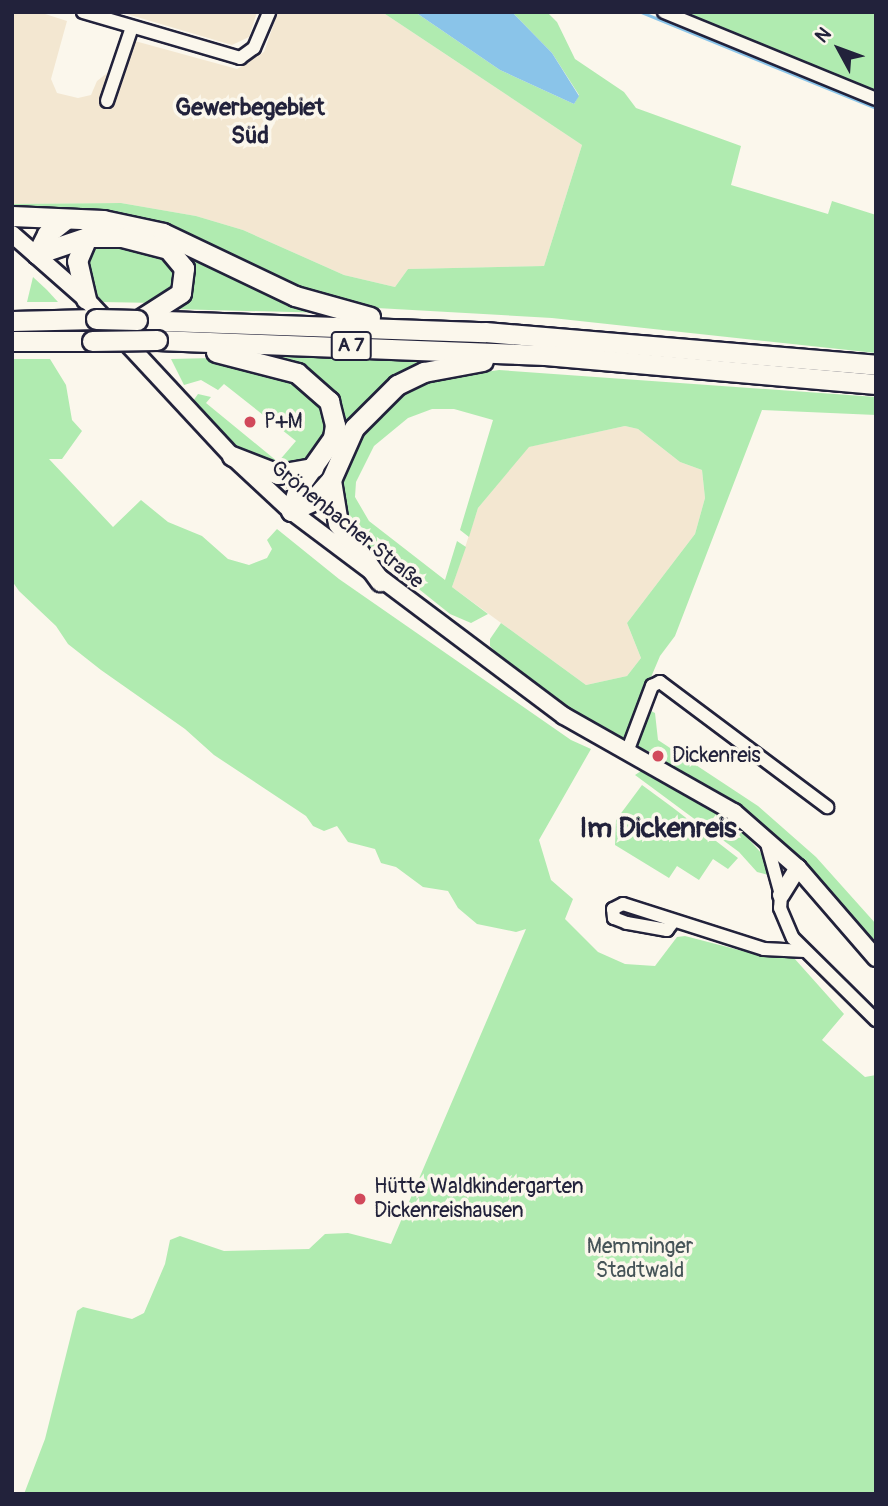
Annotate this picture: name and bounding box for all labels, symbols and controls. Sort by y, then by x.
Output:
north arrow [804,14,874,84]
text: N [810,23,836,48]
district label: Gewerbegebiet Süd [175,94,325,150]
road number: A 7 [330,330,372,362]
place label: P+M [264,409,303,435]
marker: P+M [242,414,258,430]
street label: Grönenbacher Straße [265,456,429,594]
place label: Dickenreis [672,743,761,769]
marker: Dickenreis [650,748,666,764]
district label: Im Dickenreis [579,812,737,846]
place label: Hütte Waldkindergarten Dickenreishausen [374,1174,584,1224]
marker: Hütte Waldkindergarten Dickenreishausen [352,1191,368,1207]
park label: Memminger Stadtwald [587,1234,693,1284]

